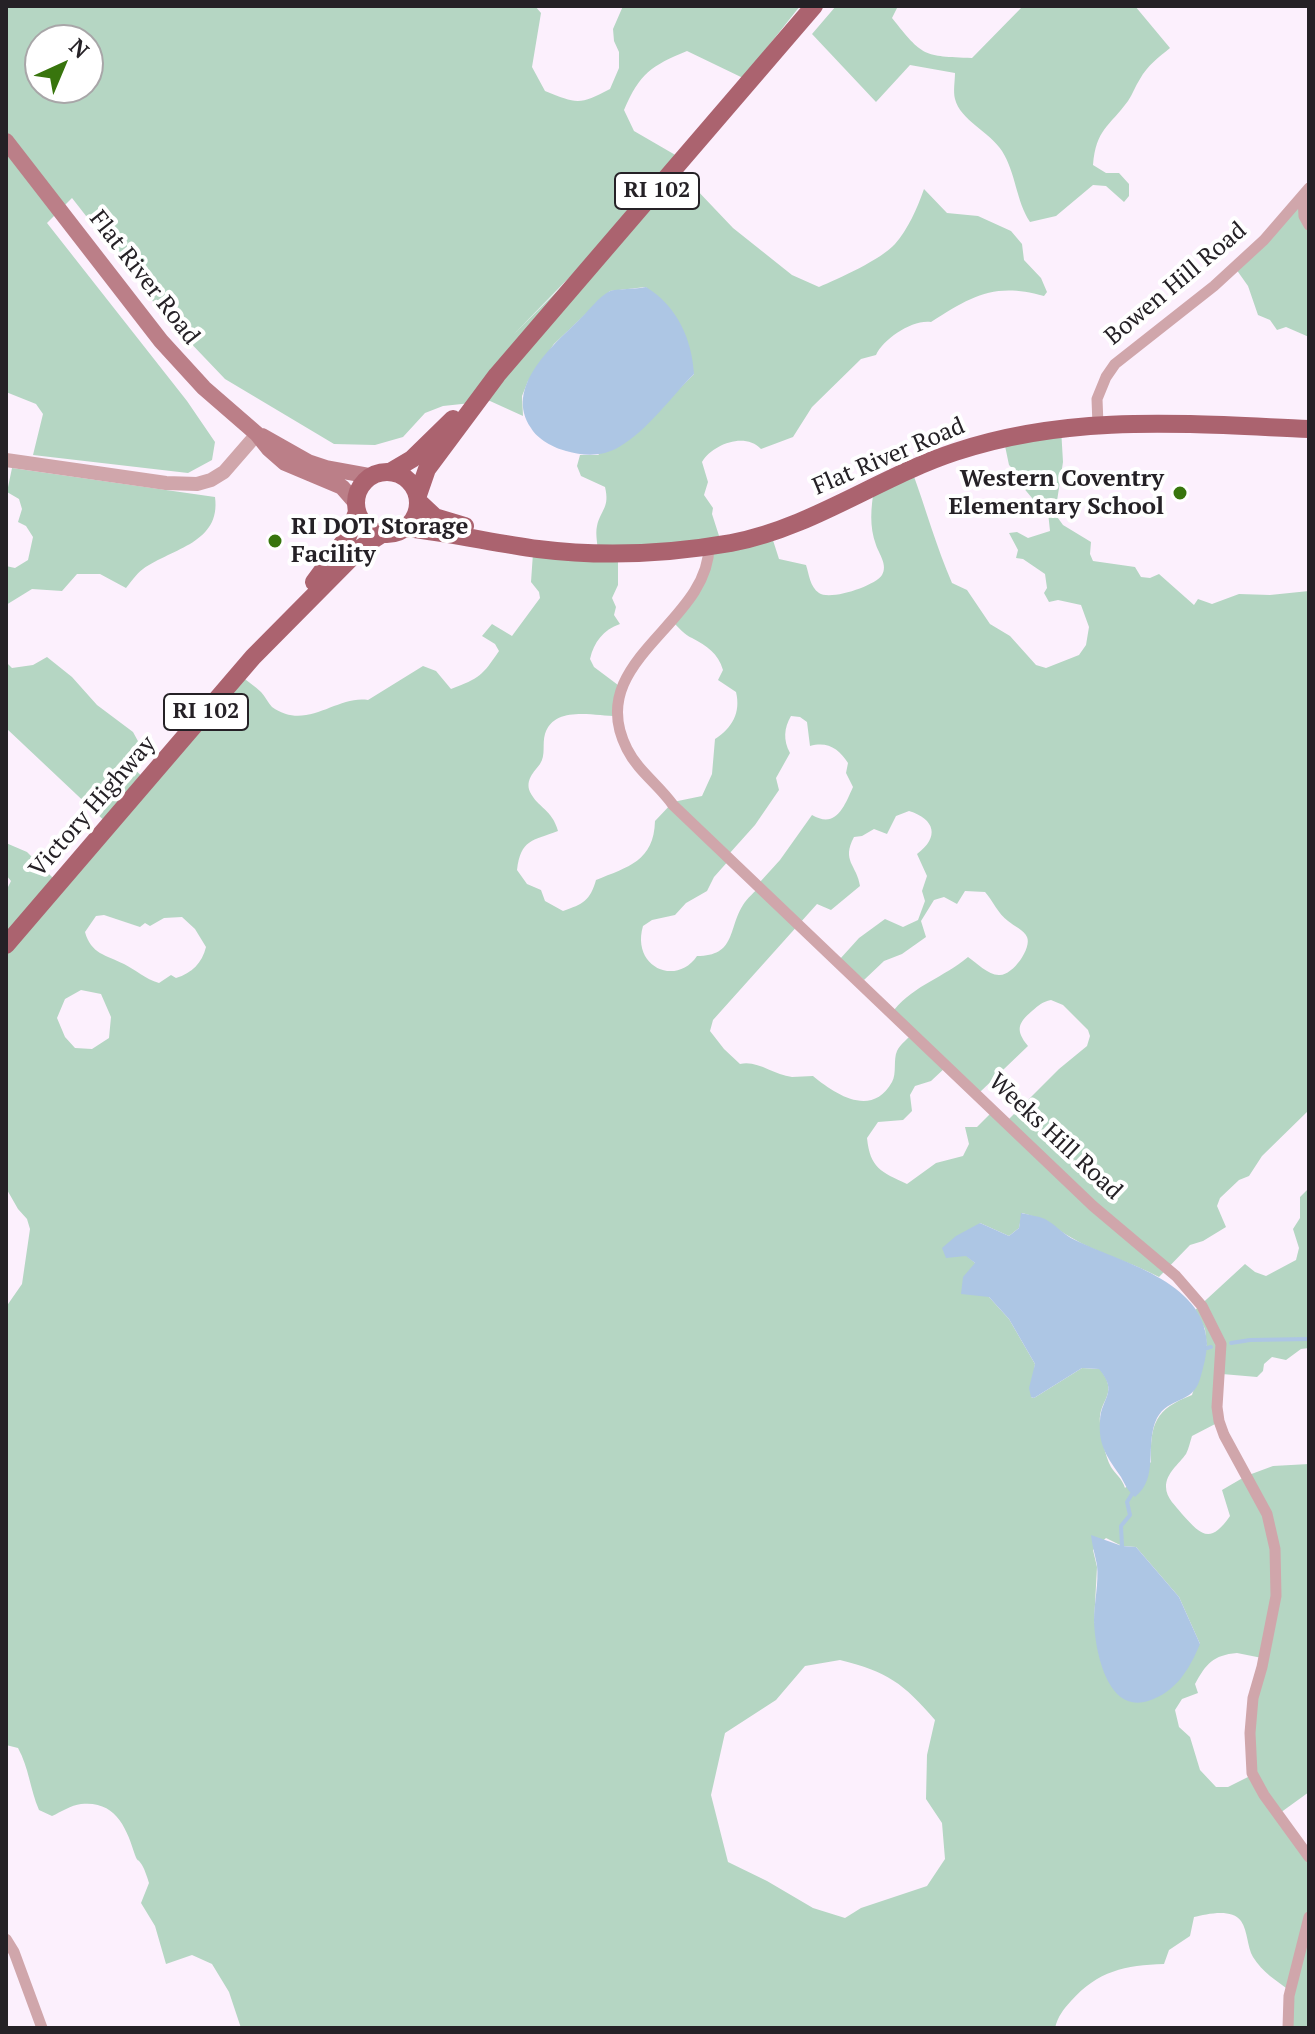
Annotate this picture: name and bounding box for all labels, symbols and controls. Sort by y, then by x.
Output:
north arrow [24,24,104,104]
text: N [64,32,96,64]
road number: RI 102 [615,173,699,209]
street label: Flat River Road [83,205,205,351]
street label: Bowen Hill Road [1099,217,1253,351]
street label: Flat River Road [809,412,969,502]
place label: Western Coventry Elementary School [949,465,1164,521]
marker: Western Coventry Elementary School [1171,484,1189,502]
place label: RI DOT Storage Facility [291,513,468,569]
marker: RI DOT Storage Facility [266,532,284,550]
road number: RI 102 [164,694,248,730]
street label: Victory Highway [24,731,162,883]
street label: Weeks Hill Road [982,1068,1128,1206]

